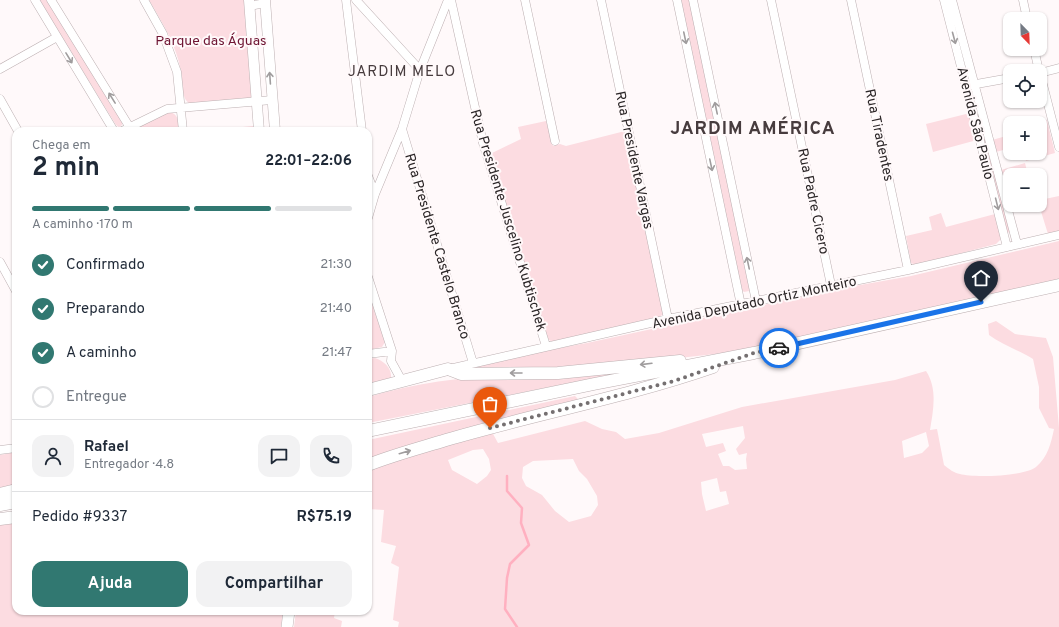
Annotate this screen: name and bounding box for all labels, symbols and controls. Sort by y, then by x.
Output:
north arrow [1003,12,1047,56]
map controls [1003,12,1047,212]
one-way arrow [681,31,689,44]
one-way arrow [951,31,958,44]
park label: Parque das Águas [155,32,267,50]
one-way arrow [66,52,74,64]
district label: JARDIM MELO [348,63,456,82]
button: locate [1003,64,1047,108]
street label: Avenida São Paulo [952,65,997,182]
one-way arrow [267,72,274,85]
street label: Rua Tiradentes [860,88,897,183]
street label: Rua Presidente Vargas [611,90,656,231]
one-way arrow [107,92,115,104]
one-way arrow [711,102,719,115]
street label: Rua Presidente Juscelino Kubtischek [466,107,549,333]
district label: JARDIM AMÉRICA [670,116,836,141]
button: + [1003,116,1047,160]
text: Chega em [32,138,91,154]
street label: Rua Padre Cicero [793,147,832,256]
street label: Rua Presidente Castelo Branco [400,151,473,342]
text: 2 min [32,152,100,185]
text: 22:01–22:06 [265,152,352,171]
one-way arrow [708,159,716,172]
button: − [1003,168,1047,212]
one-way arrow [993,198,1001,211]
text: A caminho · 170 m [32,217,133,233]
icon: check [32,254,54,276]
text: Confirmado [66,256,145,275]
text: 21:30 [320,257,352,273]
one-way arrow [744,257,752,270]
pin [964,261,998,302]
icon: home [970,267,992,289]
street label: Avenida Deputado Ortiz Monteiro [650,273,858,333]
icon: check [32,298,54,320]
text: Preparando [66,300,145,319]
text: 21:40 [320,301,352,317]
courier [759,328,799,368]
icon: car [768,337,790,359]
icon: check [32,342,54,364]
text: A caminho [66,344,137,363]
text: 21:47 [322,345,352,361]
one-way arrow [640,360,653,368]
one-way arrow [510,369,523,377]
pin [473,387,507,428]
text: Entregue [66,388,127,407]
icon: bag [479,393,501,415]
button: person [32,435,74,477]
button: chat [258,435,300,477]
button: phone [310,435,352,477]
text: Rafael [84,438,129,457]
one-way arrow [398,448,411,455]
text: Entregador · 4.8 [84,457,174,473]
text: Pedido #9337 [32,508,127,527]
text: R$75.19 [297,508,352,527]
button: Ajuda [32,561,188,607]
button: Compartilhar [196,561,352,607]

